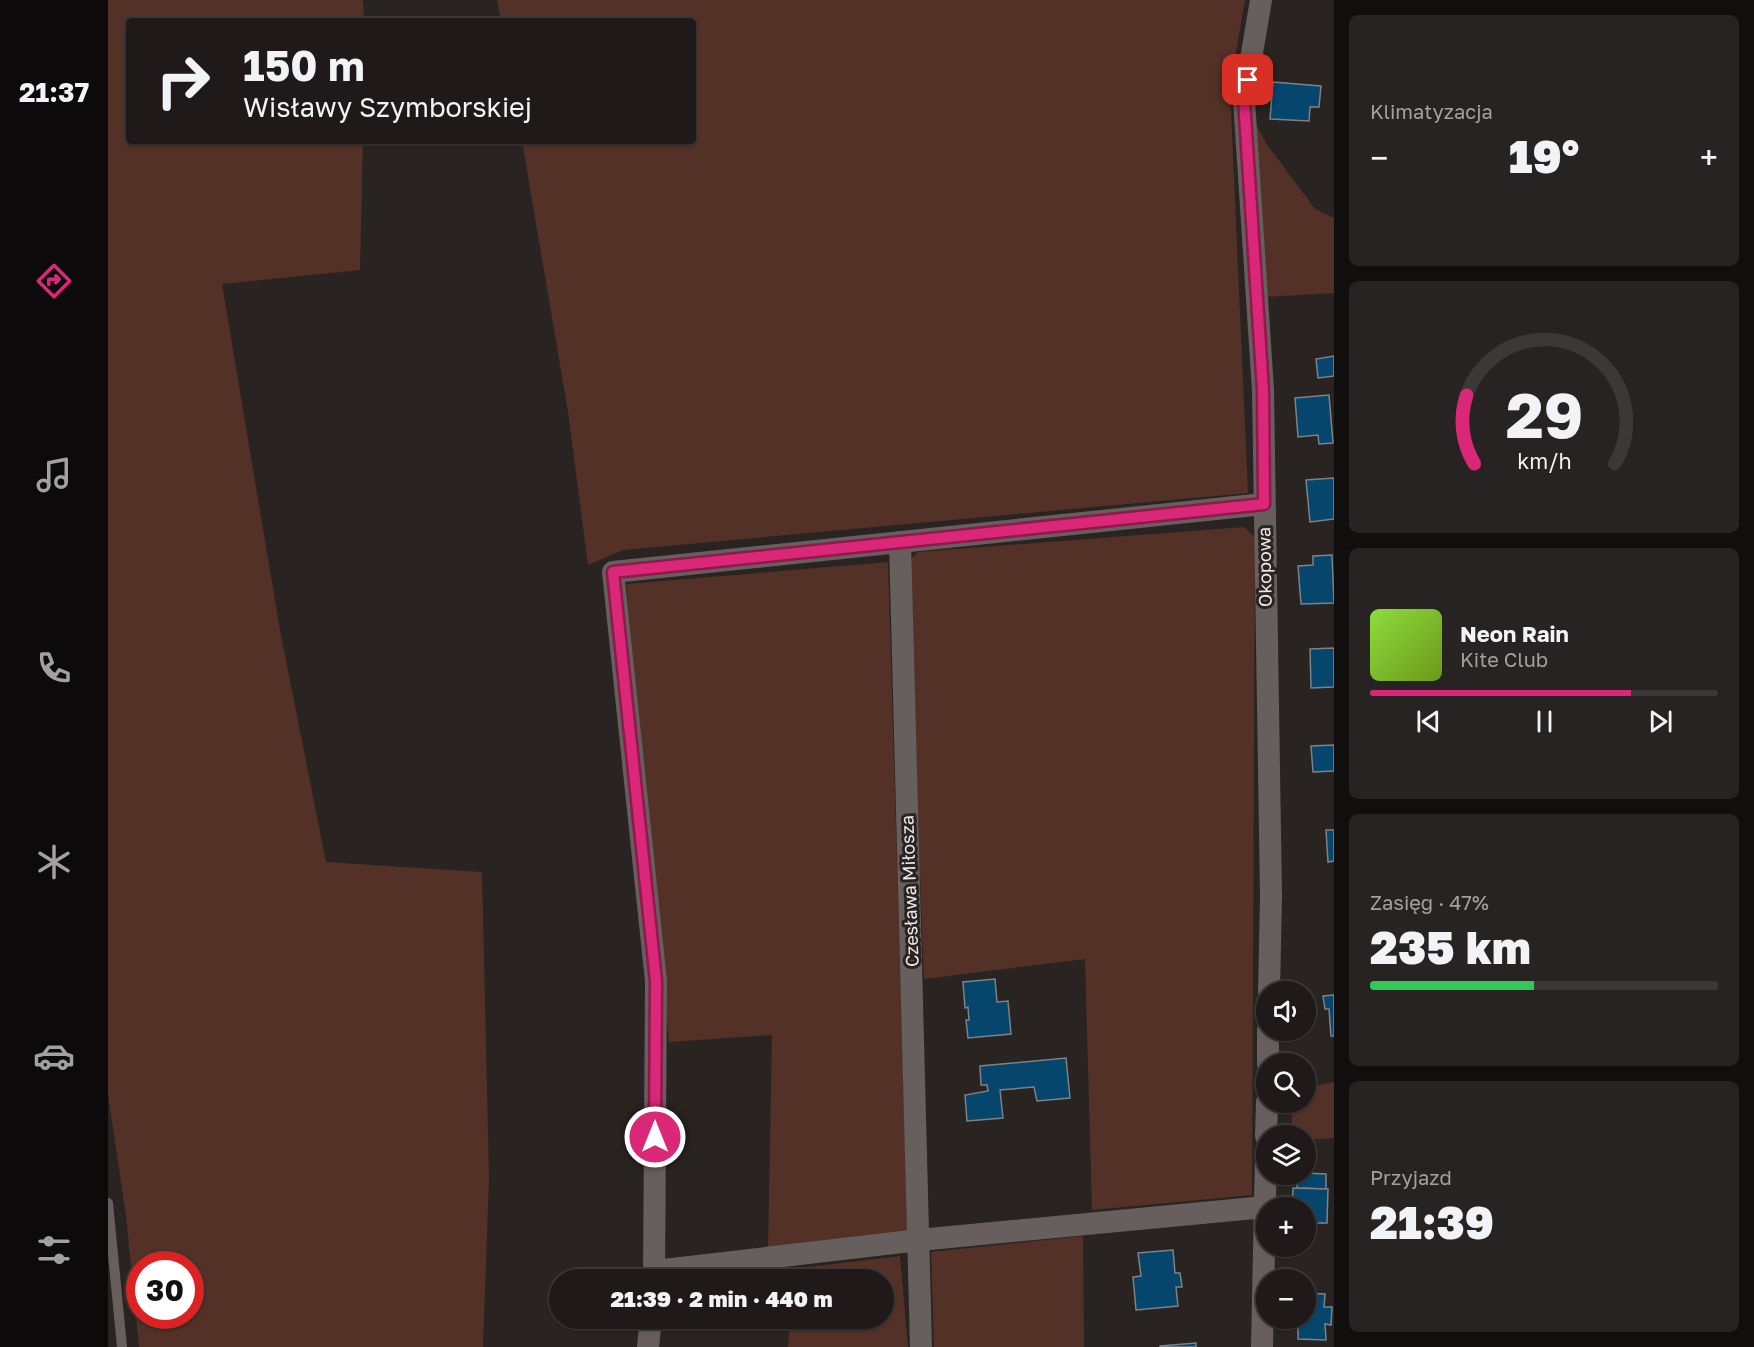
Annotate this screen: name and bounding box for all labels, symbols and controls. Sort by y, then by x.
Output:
text: 150 m [243,40,365,90]
icon: right [144,42,222,120]
pin [1222,54,1273,105]
icon: arrive [1231,63,1264,96]
text: 21:37 [19,76,89,108]
text: Wisławy Szymborskiej [243,91,532,123]
text: Klimatyzacja [1370,99,1493,123]
text: 19° [1509,129,1579,183]
text: − [1370,138,1388,177]
text: + [1700,138,1718,177]
icon: directions [33,260,75,302]
text: 29 [1505,377,1583,452]
text: km/h [1517,449,1571,475]
icon: music [33,454,75,496]
street label: Okopowa [1252,527,1276,607]
text: Neon Rain [1460,620,1569,647]
icon: phone [33,647,75,689]
text: Kite Club [1460,647,1548,671]
icon: previous [1412,705,1445,738]
icon: pause [1528,705,1561,738]
icon: next [1644,705,1677,738]
street label: Czesława Miłosza [895,815,923,967]
icon: climate [33,841,75,883]
text: Zasięg · 47% [1370,890,1489,914]
text: 235 km [1370,920,1531,974]
map controls [1256,981,1316,1329]
button: sound [1256,981,1316,1041]
icon: car [33,1035,75,1077]
button: search [1256,1053,1316,1113]
position arrow [623,1105,687,1169]
button: layers [1256,1125,1316,1185]
text: Przyjazd [1370,1165,1452,1189]
text: 21:39 [1370,1195,1494,1249]
button: + [1256,1197,1316,1257]
icon: filters [33,1229,75,1271]
speed limit sign: 30 [126,1251,204,1329]
button: − [1256,1269,1316,1329]
text: 21:39 · 2 min · 440 m [610,1285,833,1312]

